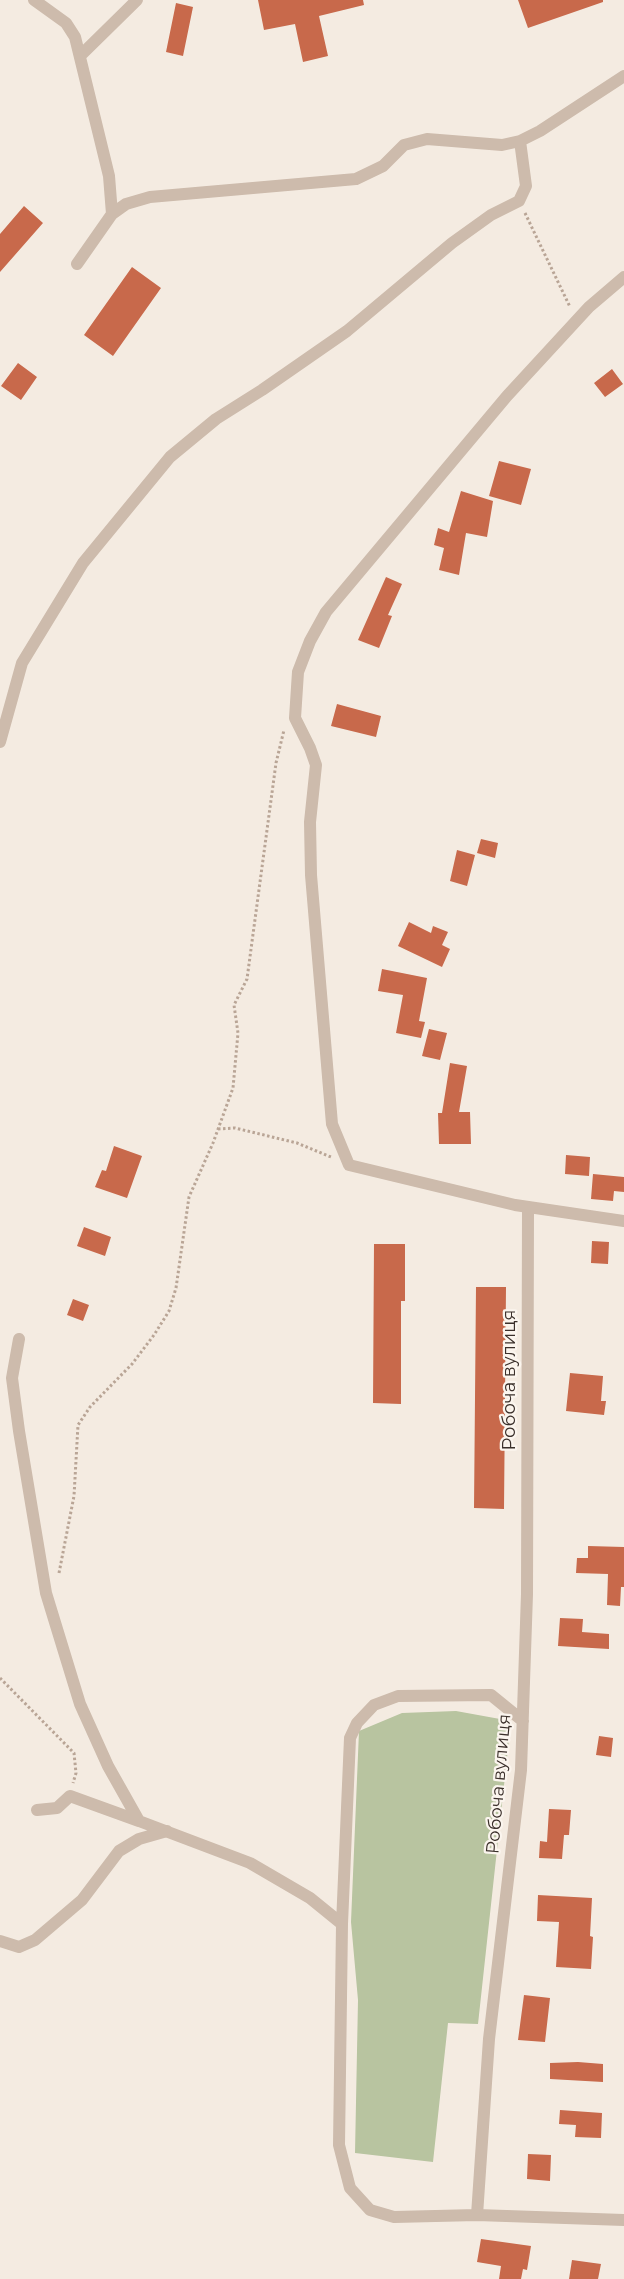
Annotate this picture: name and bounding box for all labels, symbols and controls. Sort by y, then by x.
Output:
street label: Робоча вулиця [499,1310,521,1450]
street label: Робоча вулиця [482,1713,516,1855]

